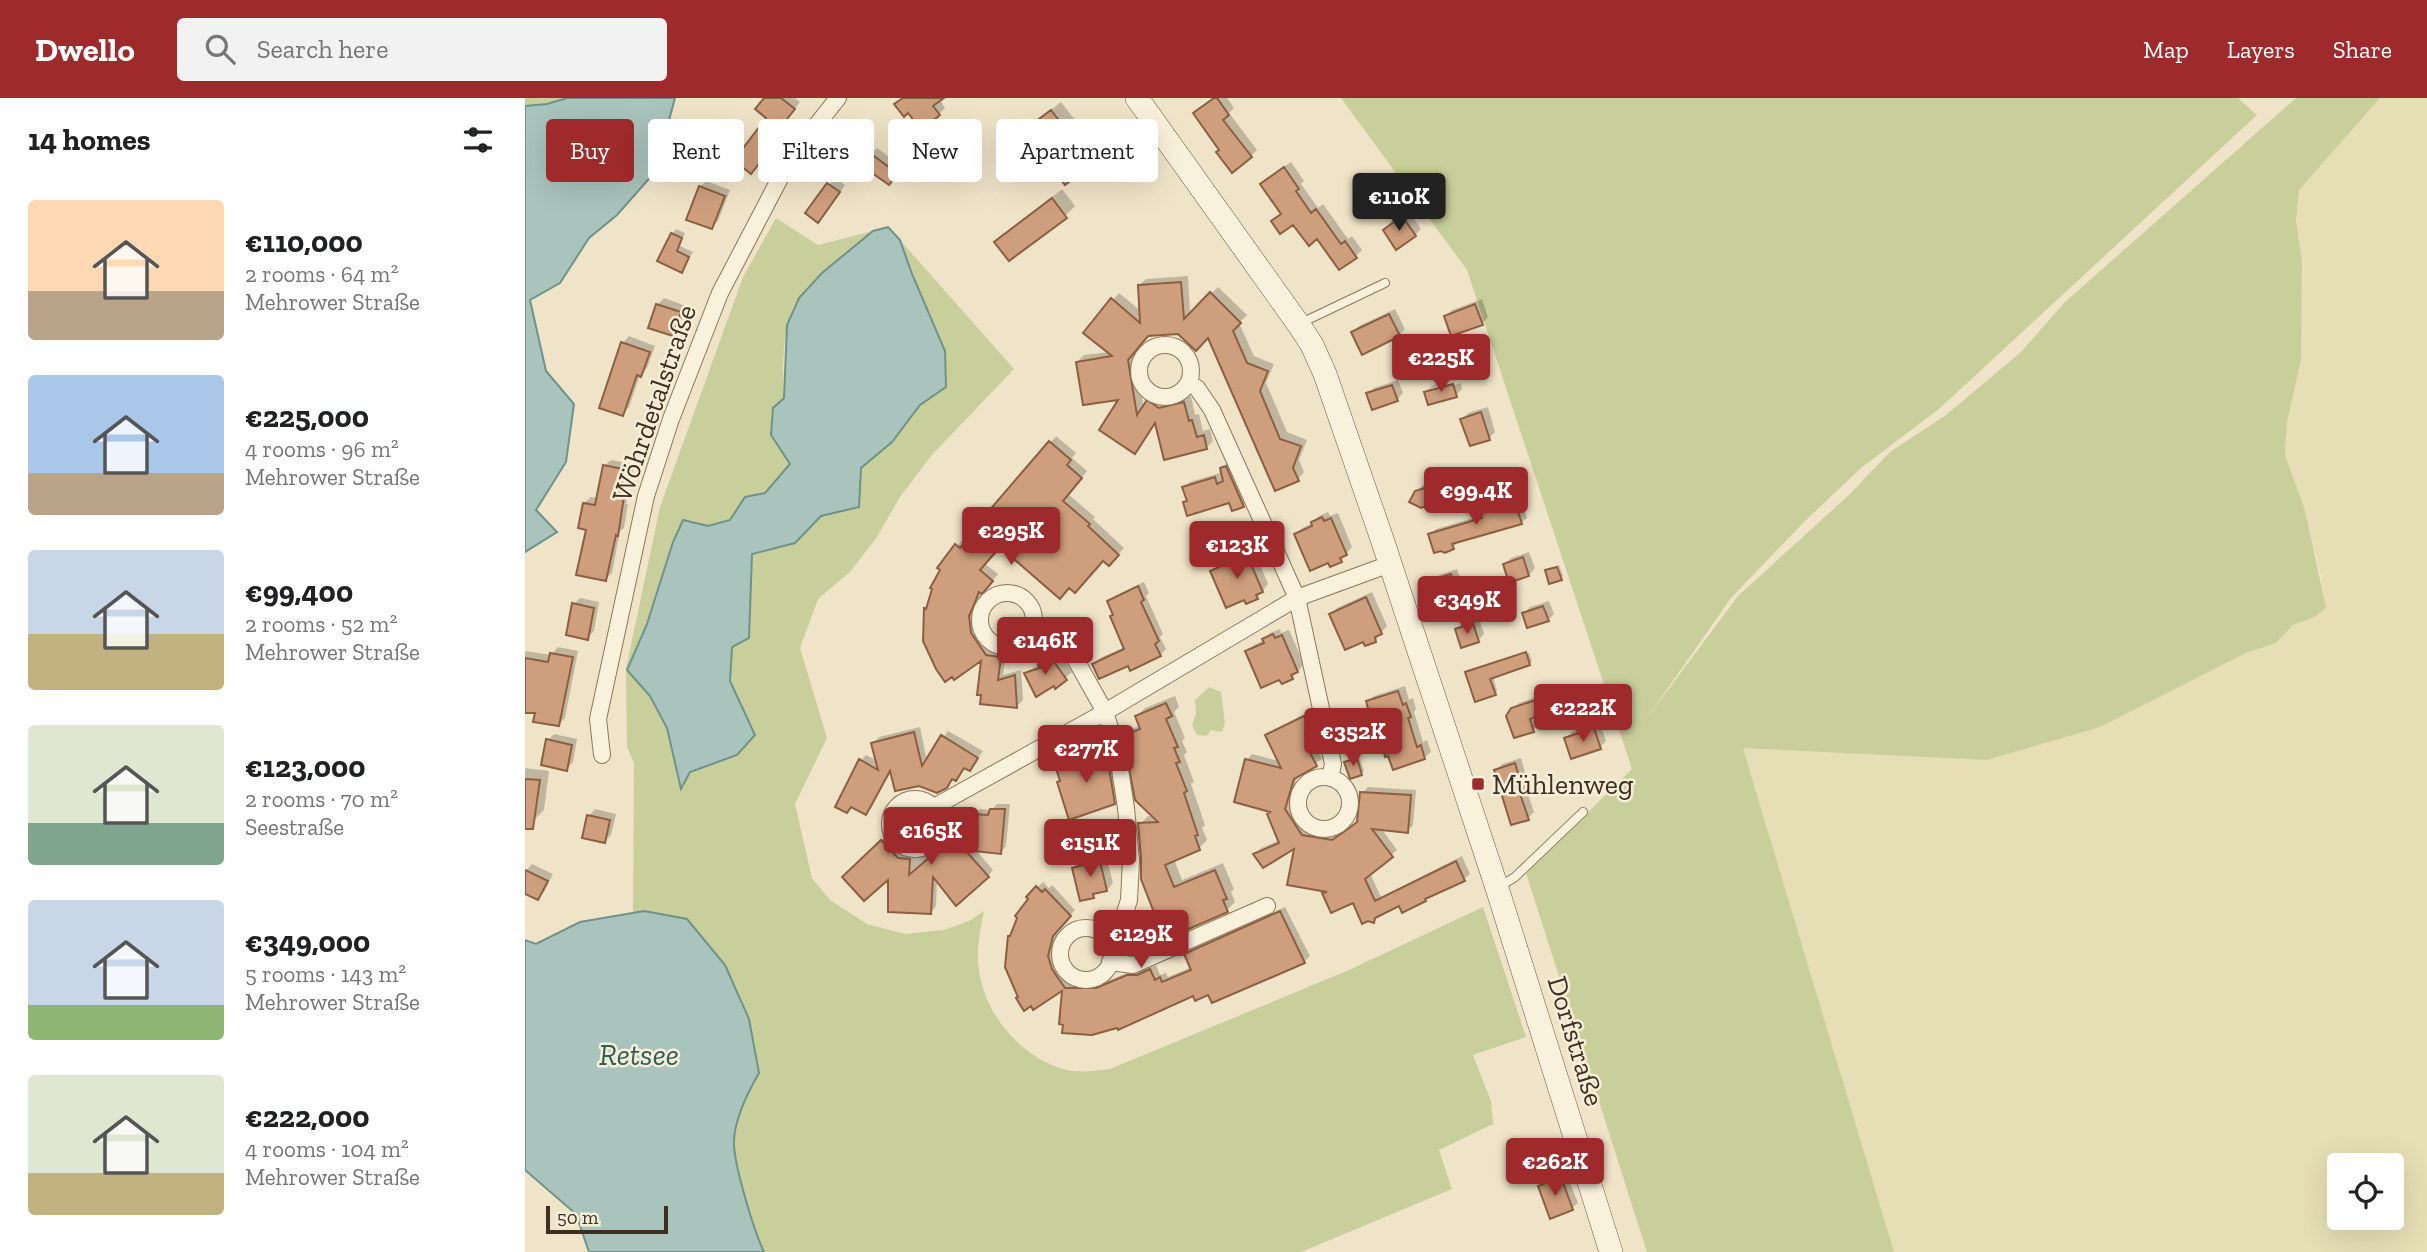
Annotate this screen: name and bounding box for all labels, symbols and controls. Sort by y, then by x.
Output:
search box [177,18,667,81]
text: Dwello [35,30,135,69]
icon: search [201,30,239,68]
text: Search here [257,33,388,65]
text: Map [2143,35,2189,64]
text: Layers [2227,35,2295,64]
text: Share [2333,35,2392,64]
chip: Buy [546,119,634,182]
chip: Rent [648,119,744,182]
chip: Filters [758,119,874,182]
chip: New [888,119,982,182]
chip: Apartment [996,119,1158,182]
icon: filters [459,121,497,159]
text: 14 homes [28,122,151,158]
pin: €110K [1350,174,1448,233]
text: €110K [1369,182,1429,210]
text: €110,000 [245,224,363,260]
icon: home [84,228,168,312]
text: 2 rooms · 64 m² [245,260,398,288]
text: Mehrower Straße [245,288,420,316]
street label: Wöhrdetalstraße [605,300,703,506]
pin: €225K [1392,334,1490,394]
text: €225K [1408,343,1474,371]
text: €225,000 [245,399,369,435]
icon: home [84,403,168,487]
text: 4 rooms · 96 m² [245,435,399,463]
text: Mehrower Straße [245,463,420,491]
pin: €99.4K [1419,468,1533,527]
text: €99.4K [1440,476,1512,504]
pin: €295K [962,508,1060,567]
text: €295K [978,516,1044,544]
pin: €123K [1188,522,1286,581]
text: €123K [1205,530,1269,558]
text: €99,400 [245,574,353,610]
pin: €349K [1418,576,1516,636]
icon: home [84,578,168,662]
text: €349K [1434,585,1500,613]
text: 2 rooms · 52 m² [245,610,397,638]
pin: €146K [996,618,1094,677]
text: €146K [1013,626,1077,654]
text: Mehrower Straße [245,638,420,666]
pin: €222K [1534,684,1632,744]
text: €222K [1550,693,1616,721]
pin: €352K [1304,708,1402,768]
text: €352K [1320,717,1386,745]
pin: €277K [1037,726,1135,785]
text: €277K [1054,734,1118,762]
text: €123,000 [245,749,365,785]
icon: home [84,753,168,837]
place label: Mühlenweg [1492,768,1633,801]
marker: Mühlenweg [1470,776,1486,792]
text: 2 rooms · 70 m² [245,785,398,813]
pin: €165K [882,808,980,867]
text: Seestraße [245,813,344,841]
text: €165K [900,816,962,844]
pin: €151K [1041,820,1139,879]
text: €151K [1060,828,1120,856]
pin: €129K [1092,910,1190,970]
text: €129K [1109,919,1173,947]
text: €349,000 [245,924,370,960]
icon: home [84,928,168,1012]
text: 5 rooms · 143 m² [245,960,406,988]
street label: Dorfstraße [1541,972,1611,1110]
text: Mehrower Straße [245,988,420,1016]
water label: Retsee [599,1037,679,1073]
text: €222,000 [245,1099,370,1135]
icon: home [84,1103,168,1187]
text: 4 rooms · 104 m² [245,1135,409,1163]
pin: €262K [1506,1138,1604,1198]
text: €262K [1522,1147,1588,1175]
map controls [2327,1153,2404,1230]
button: locate [2327,1153,2404,1230]
text: Mehrower Straße [245,1163,420,1191]
scale bar [546,1203,669,1235]
text: 50 m [557,1206,598,1229]

